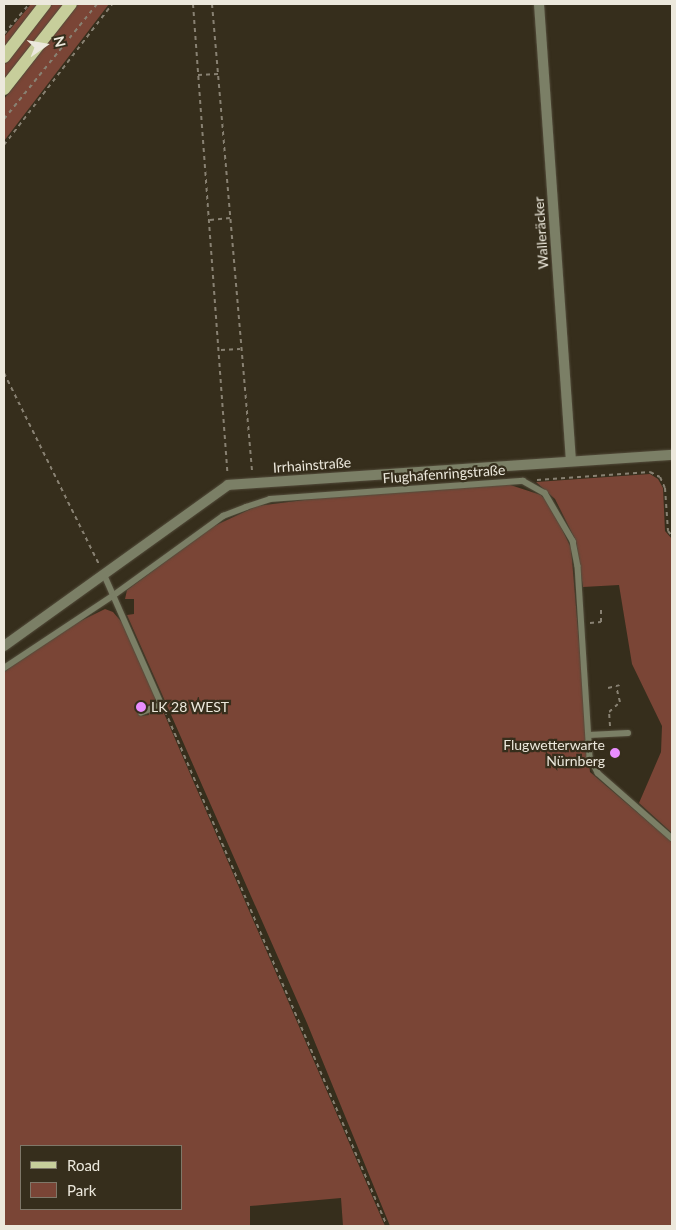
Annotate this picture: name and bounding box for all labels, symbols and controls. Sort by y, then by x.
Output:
north arrow [20,20,70,70]
text: N [51,34,70,49]
street label: Walleräcker [530,196,552,270]
street label: Irrhainstraße [272,454,352,476]
street label: Flughafenringstraße [382,461,506,487]
place label: LK 28 WEST [151,699,229,715]
marker: LK 28 WEST [135,701,147,713]
place label: Flugwetterwarte Nürnberg [503,737,605,770]
marker: Flugwetterwarte Nürnberg [609,747,621,759]
legend [20,1145,182,1210]
text: Road [67,1156,100,1174]
text: Park [67,1181,96,1199]

